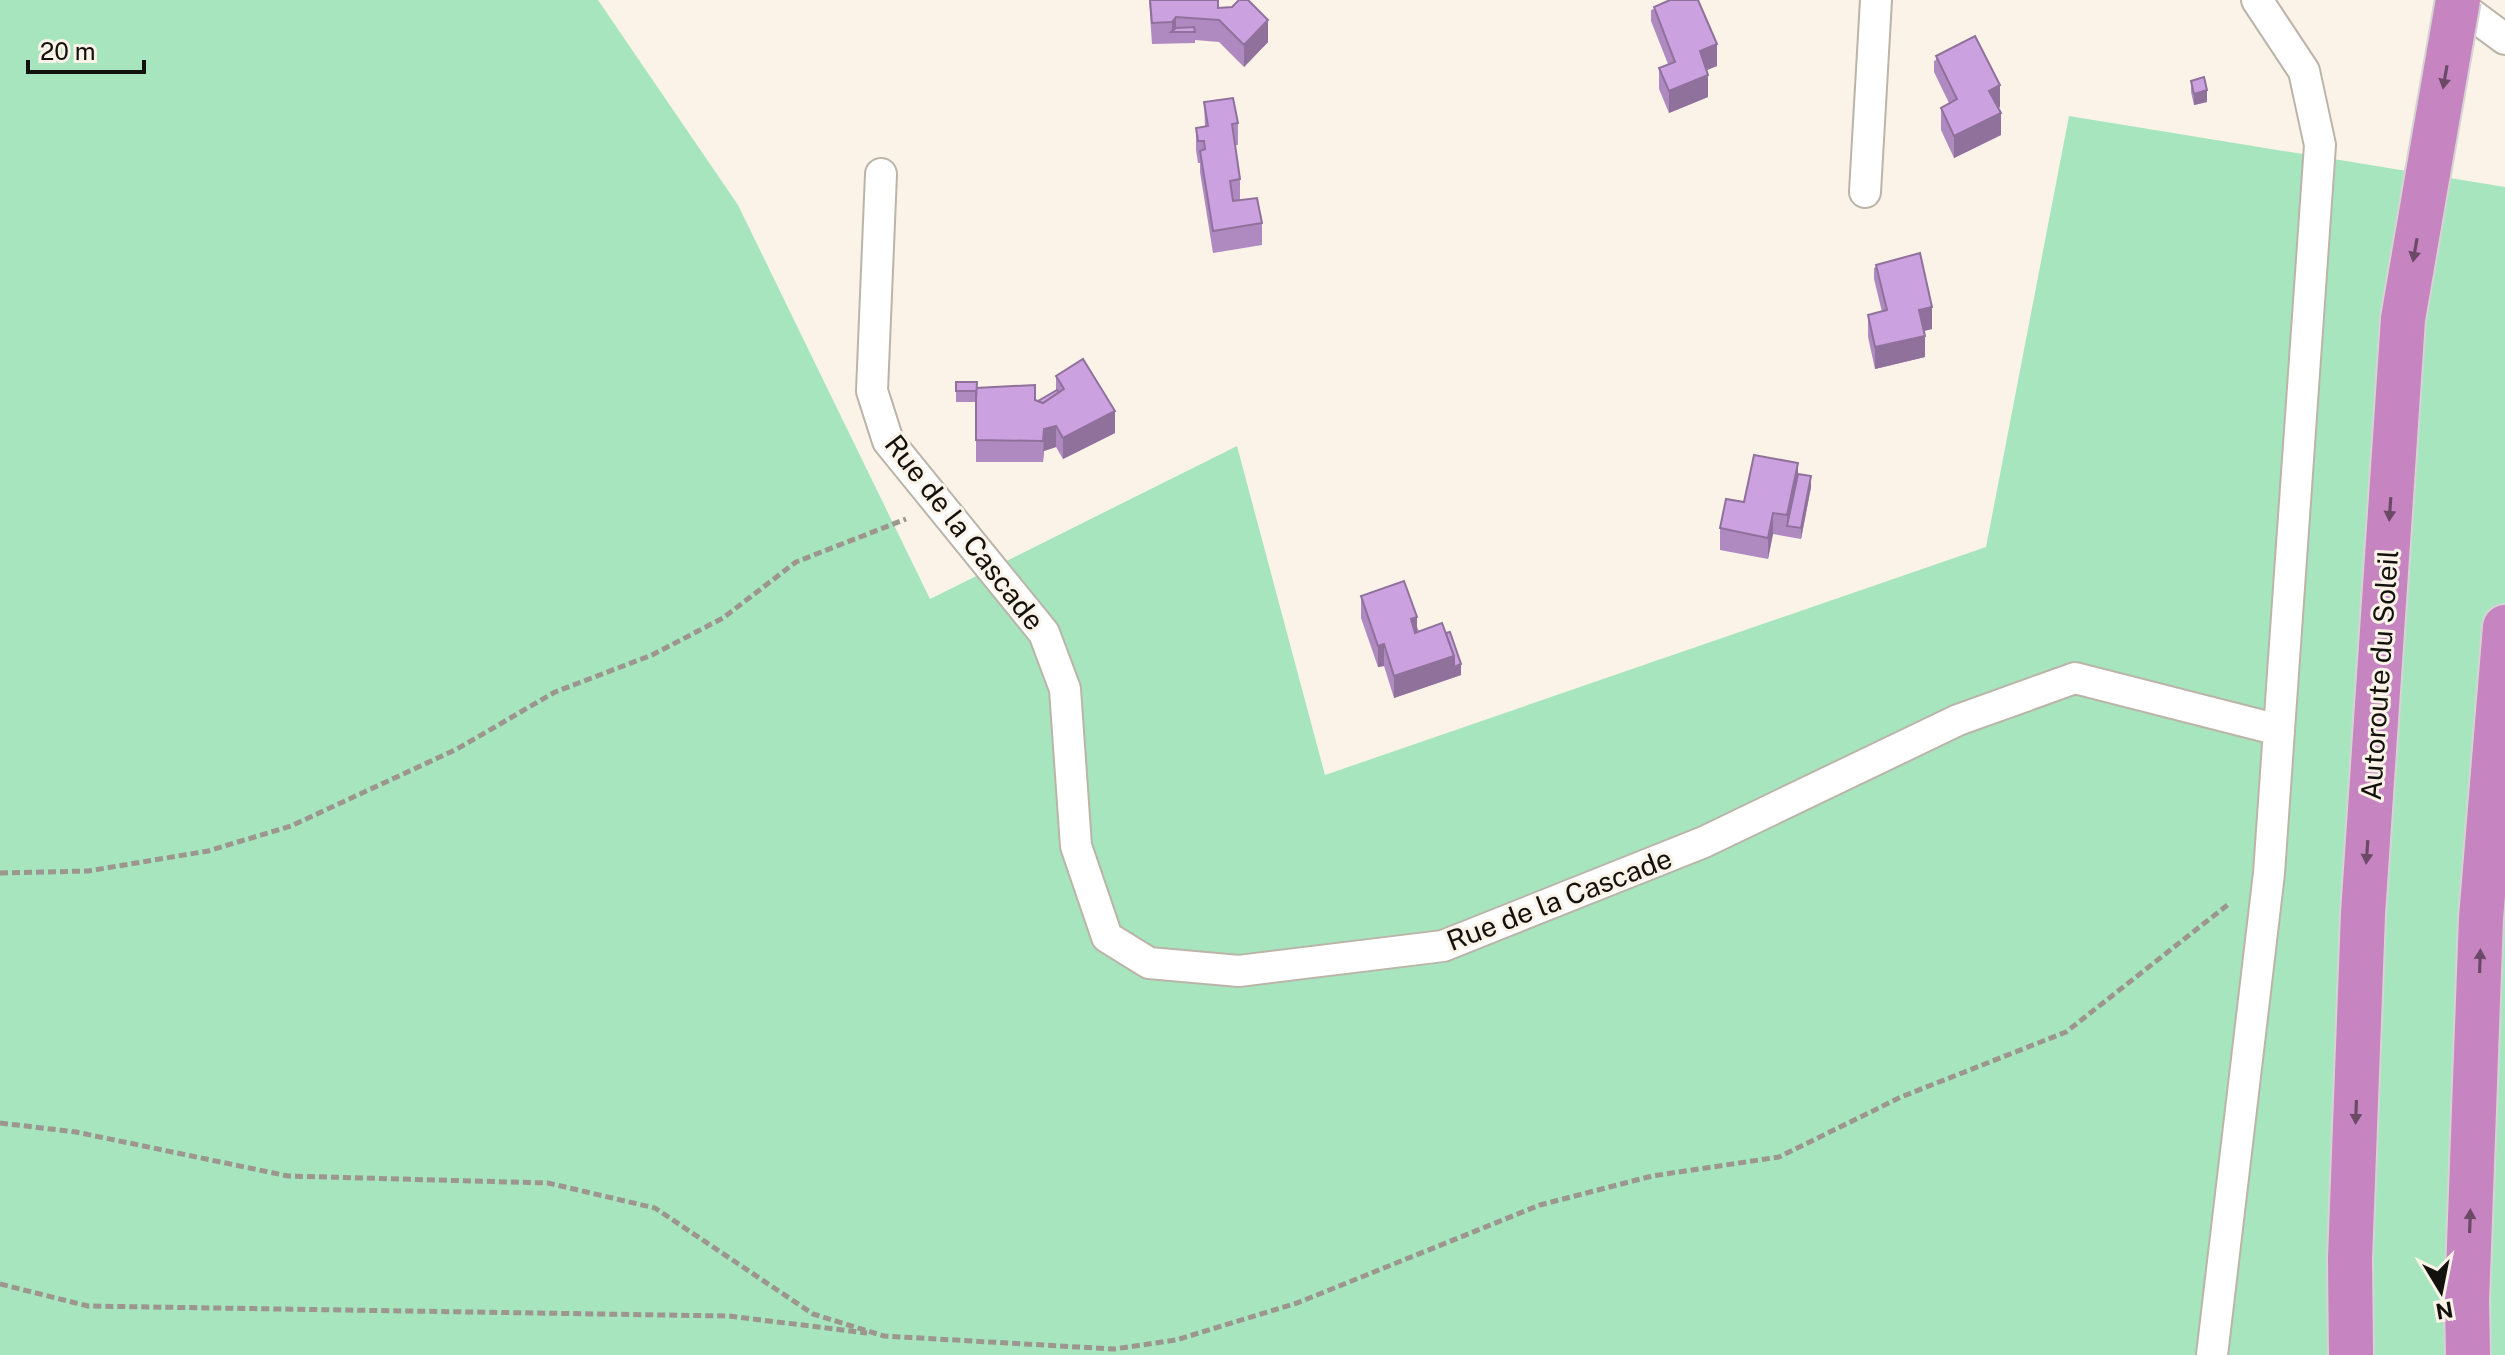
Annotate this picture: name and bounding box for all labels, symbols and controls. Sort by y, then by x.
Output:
scale bar [28,24,144,74]
text: 20 m [40,37,96,65]
one-way arrow [2438,65,2451,90]
one-way arrow [2408,238,2421,263]
street label: Rue de la Cascade [879,428,1051,636]
one-way arrow [2384,497,2397,522]
street label: Autoroute du Soleil [2354,549,2404,801]
one-way arrow [2360,840,2373,865]
street label: Rue de la Cascade [1442,841,1676,957]
one-way arrow [2473,948,2486,973]
one-way arrow [2349,1100,2362,1125]
one-way arrow [2463,1208,2476,1233]
north arrow [2401,1251,2481,1331]
text: N [2434,1296,2455,1325]

